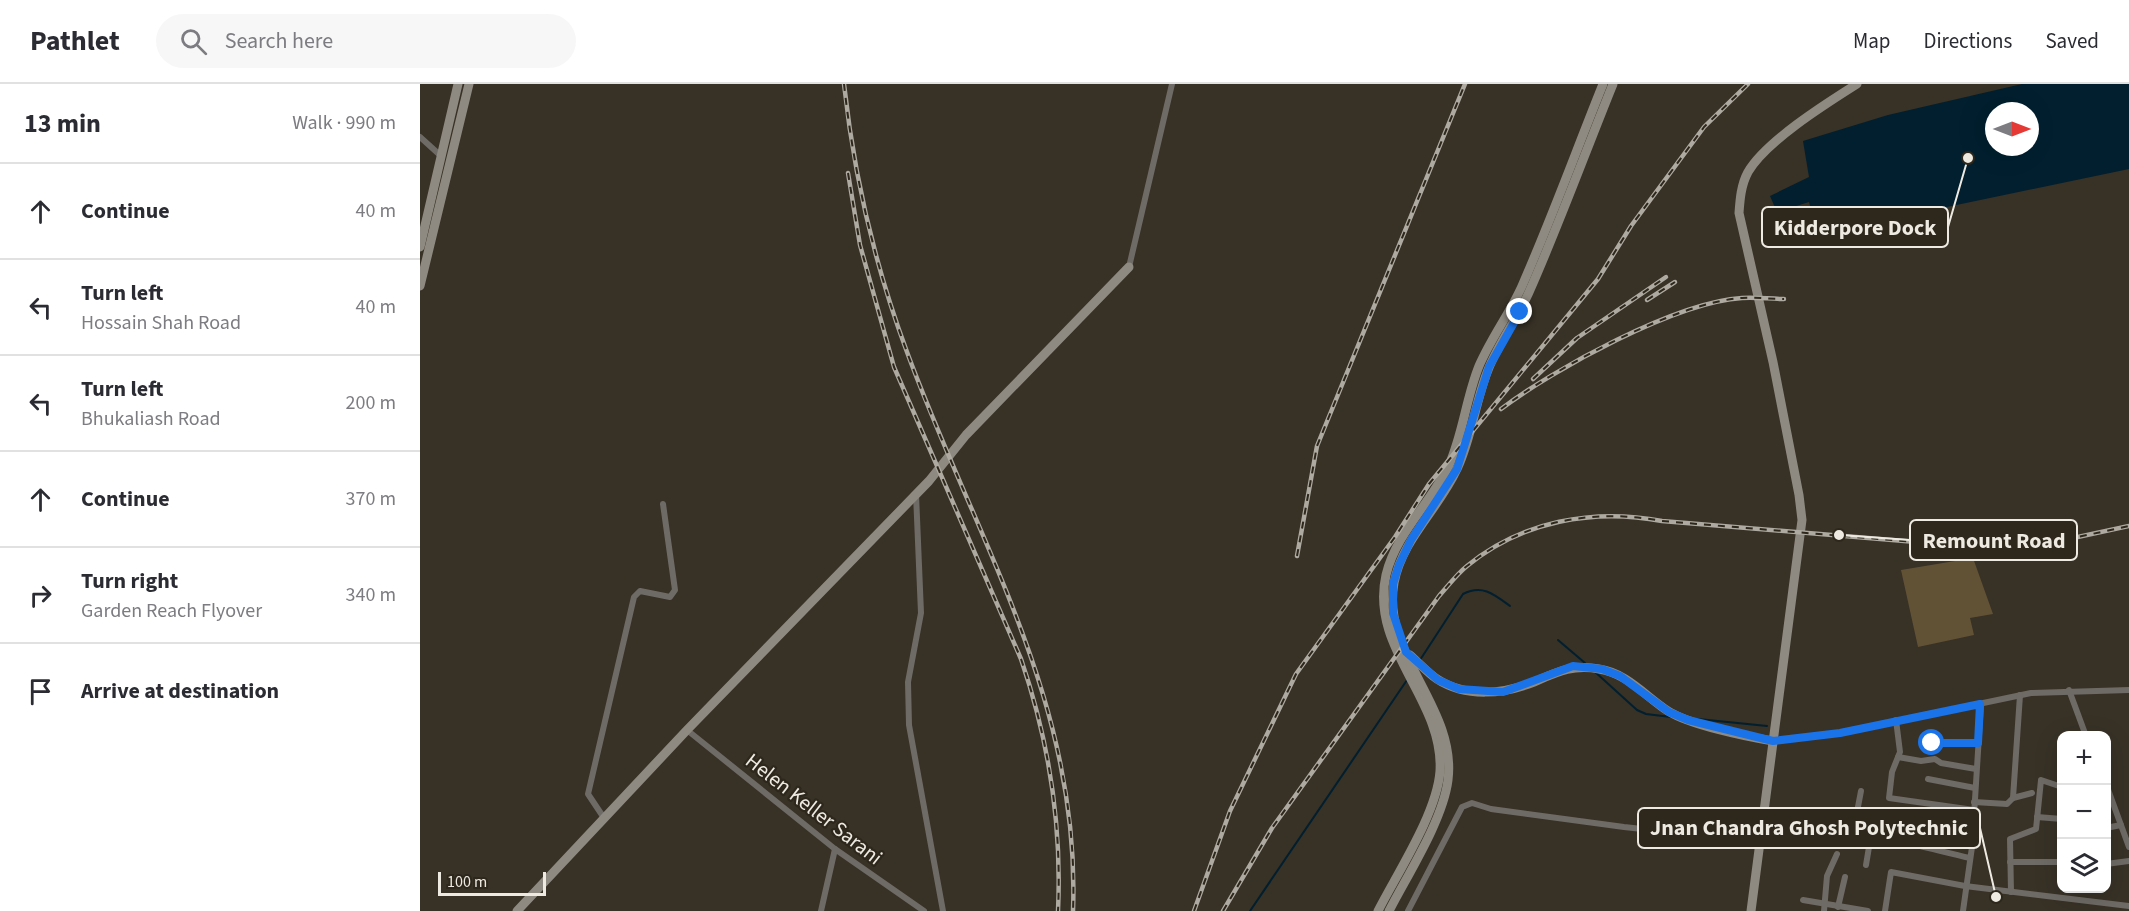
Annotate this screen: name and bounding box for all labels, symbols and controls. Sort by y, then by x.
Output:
search box [156,14,576,68]
text: Pathlet [30,21,120,61]
icon: search [177,25,210,58]
text: Search here [225,25,333,57]
text: Map [1853,26,1891,56]
text: Directions [1924,26,2012,56]
text: Saved [2045,26,2099,56]
north arrow [1985,102,2039,156]
text: 13 min [24,105,101,142]
text: Walk · 990 m [292,109,396,137]
icon: ahead [24,195,57,228]
text: Continue [81,195,170,227]
text: 40 m [356,197,396,225]
callout: Kidderpore Dock [1762,207,1948,247]
text: Kidderpore Dock [1774,212,1936,244]
text: Turn left [81,277,163,309]
icon: left [24,291,57,324]
text: 40 m [356,293,396,321]
route end [1506,298,1532,324]
text: Hossain Shah Road [81,309,241,337]
text: Turn left [81,373,163,405]
icon: left [24,387,57,420]
text: 200 m [346,389,396,417]
text: Bhukaliash Road [81,405,221,433]
icon: ahead [24,483,57,516]
text: Continue [81,483,170,515]
text: 370 m [346,485,396,513]
callout: Remount Road [1910,520,2077,560]
text: Remount Road [1922,525,2066,557]
text: Turn right [81,565,178,597]
icon: right [24,579,57,612]
text: 340 m [346,581,396,609]
text: Garden Reach Flyover [81,597,262,625]
icon: arrive [24,675,57,708]
text: Arrive at destination [81,675,279,707]
route start [1918,729,1944,755]
map controls [2057,731,2111,893]
button: + [2057,731,2111,785]
street label: Helen Keller Sarani [739,746,889,872]
button: − [2057,785,2111,839]
callout: Jnan Chandra Ghosh Polytechnic [1638,808,1980,848]
text: Jnan Chandra Ghosh Polytechnic [1650,812,1968,844]
button: layers [2057,839,2111,893]
scale bar [438,869,546,896]
text: 100 m [447,871,487,893]

